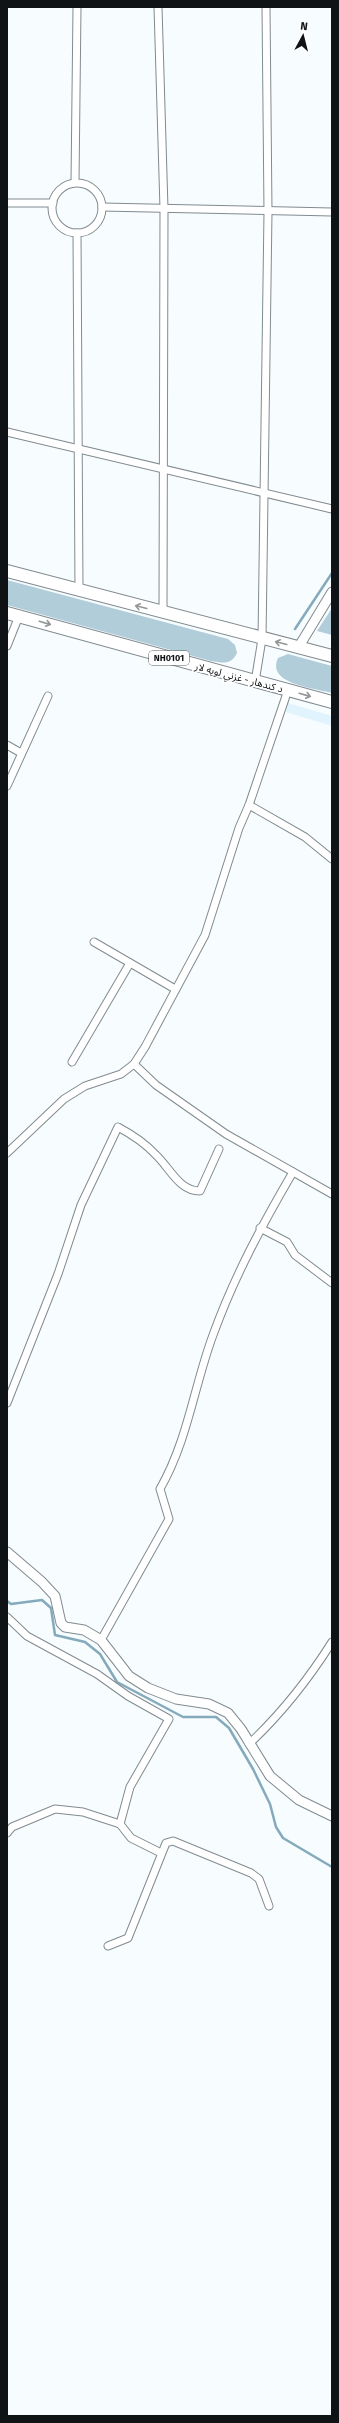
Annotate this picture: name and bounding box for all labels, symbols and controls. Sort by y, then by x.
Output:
north arrow [283,16,323,56]
text: N [300,20,309,33]
one-way arrow [135,602,148,610]
one-way arrow [38,620,51,627]
one-way arrow [274,639,287,647]
road number: NH0101 [149,651,189,665]
street label: د کندهار - غزني لويه لار [192,660,284,697]
one-way arrow [298,692,311,699]

